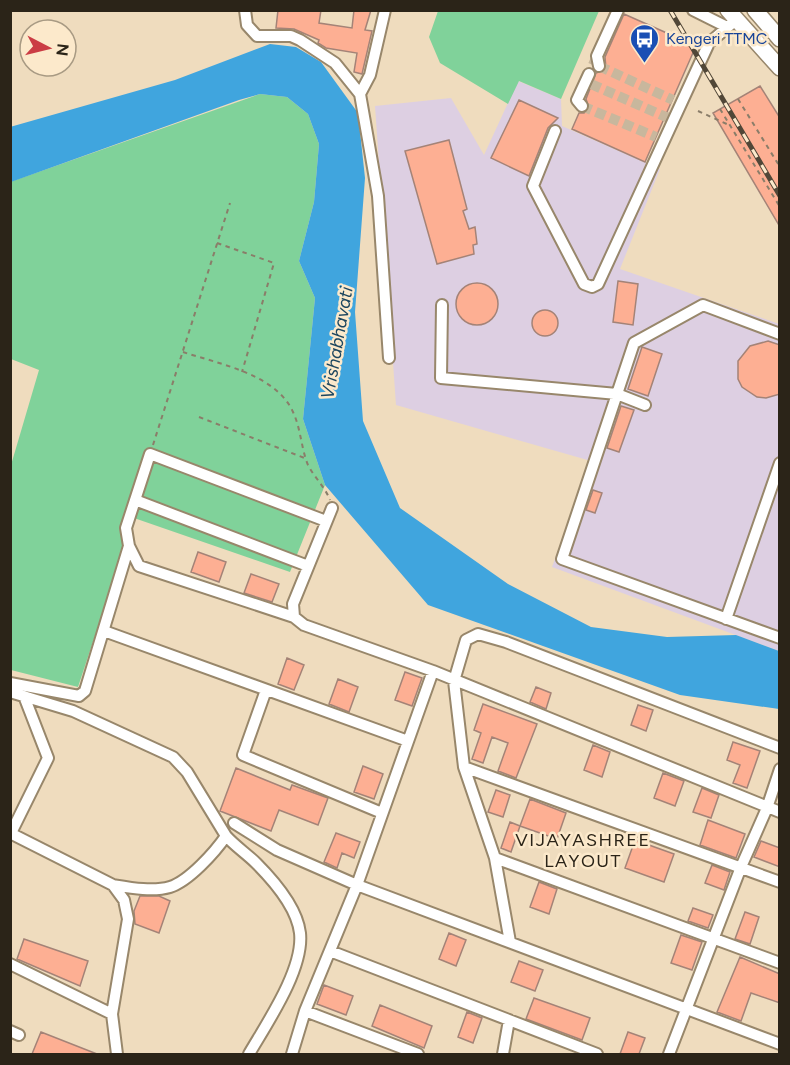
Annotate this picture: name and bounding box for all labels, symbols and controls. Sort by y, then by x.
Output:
north arrow [18,18,78,78]
bus stop icon: Kengeri TTMC [629,22,661,64]
place label: Kengeri TTMC [666,29,767,48]
text: N [52,42,73,57]
water label: Vrishabhavati [316,284,358,401]
district label: VIJAYASHREE LAYOUT [515,829,651,872]

